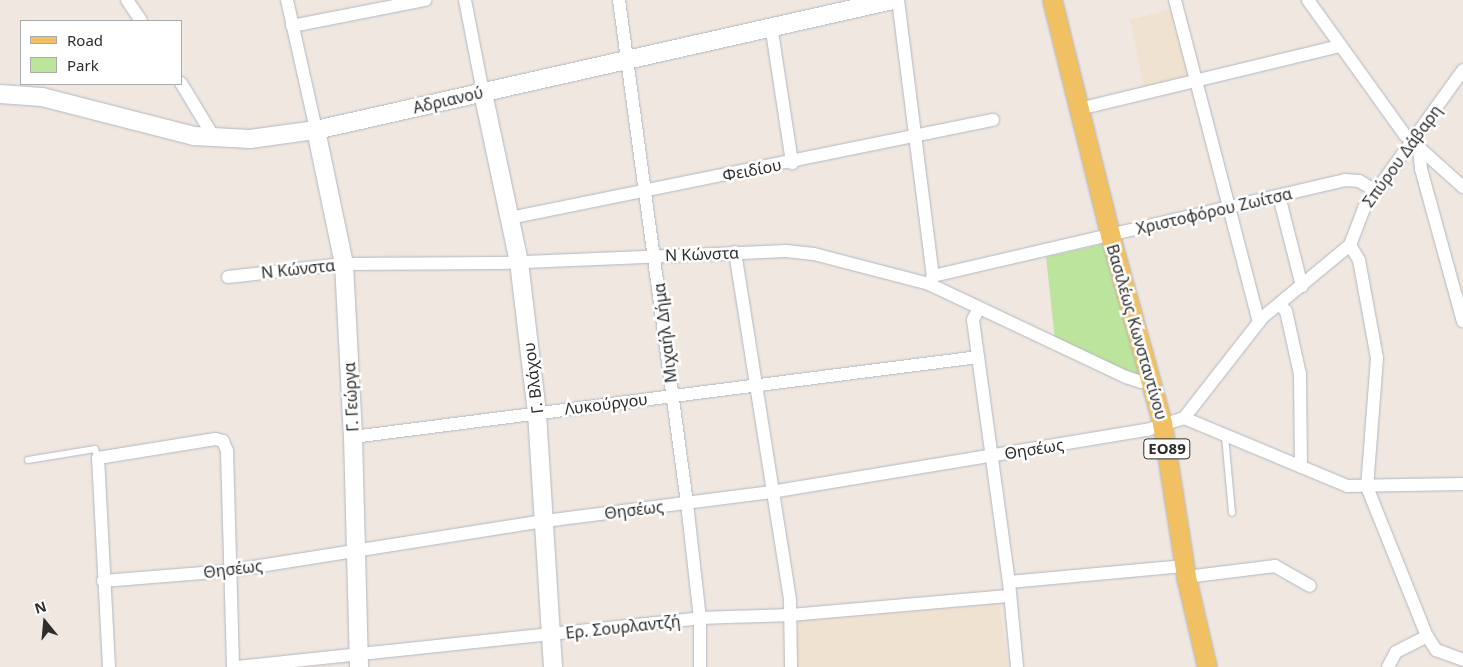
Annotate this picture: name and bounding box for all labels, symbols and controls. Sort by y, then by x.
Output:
legend [20,20,182,85]
text: Road [67,30,103,50]
text: Park [67,55,99,75]
street label: Αδριανού [411,83,485,117]
street label: Σπύρου Δάβαρη [1359,101,1445,211]
street label: Φειδίου [721,155,783,185]
street label: Χριστοφόρου Ζωίτσα [1134,184,1294,238]
street label: Βασιλέως Κωνσταντίνου [1103,242,1171,422]
street label: Ν Κώνστα [665,243,739,265]
street label: Ν Κώνστα [260,256,336,282]
street label: Μιχαήλ Δήμα [649,282,681,384]
street label: Γ. Βλάχου [519,341,547,415]
street label: Γ. Γεώργα [340,362,362,432]
street label: Λυκούργου [563,389,649,419]
street label: Θησέως [1003,435,1065,463]
road number: ΕΟ89 [1143,436,1191,462]
street label: Θησέως [603,497,665,523]
street label: Θησέως [202,556,264,582]
text: N [32,596,49,618]
north arrow [20,597,70,647]
street label: Ερ. Σουρλαντζή [565,611,681,643]

